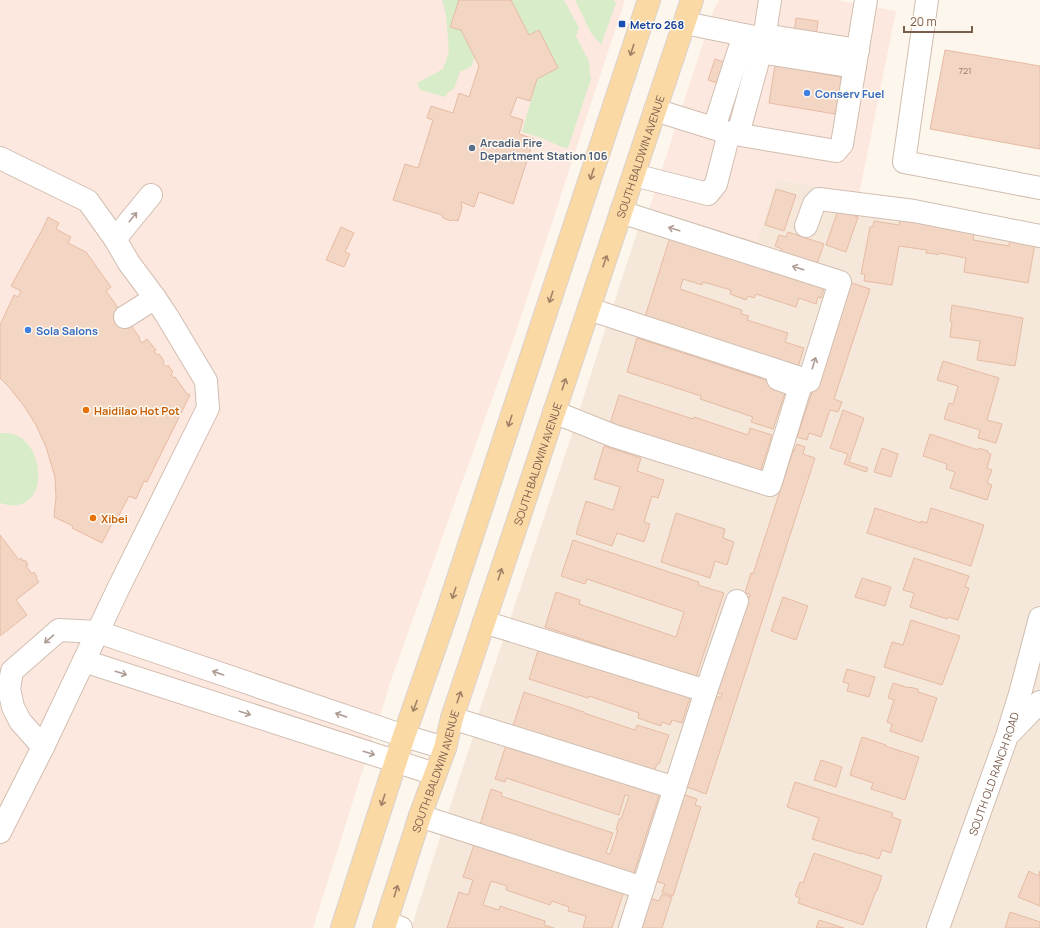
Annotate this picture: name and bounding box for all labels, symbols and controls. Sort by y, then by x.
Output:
scale bar [904,8,972,34]
text: 20 m [910,13,937,30]
place label: Metro 268 [630,17,684,32]
marker: Metro 268 [617,19,627,29]
one-way arrow [628,44,635,57]
house number: 721 [958,64,972,77]
place label: Conserv Fuel [815,86,884,101]
marker: Conserv Fuel [802,88,812,98]
street label: SOUTH BALDWIN AVENUE [612,93,667,220]
place label: Arcadia Fire Department Station 106 [480,135,608,163]
marker: Arcadia Fire Department Station 106 [467,143,477,153]
one-way arrow [588,167,595,180]
one-way arrow [129,212,137,223]
one-way arrow [668,224,680,232]
one-way arrow [602,254,609,267]
one-way arrow [791,264,804,271]
one-way arrow [547,291,554,304]
place label: Sola Salons [36,323,98,338]
marker: Sola Salons [23,325,33,335]
one-way arrow [811,357,818,370]
one-way arrow [561,378,568,391]
street label: SOUTH BALDWIN AVENUE [510,400,564,527]
place label: Haidilao Hot Pot [94,403,180,418]
marker: Haidilao Hot Pot [81,405,91,415]
one-way arrow [506,414,513,427]
place label: Xibei [101,511,128,526]
marker: Xibei [88,513,98,523]
one-way arrow [497,568,505,580]
one-way arrow [449,587,457,599]
one-way arrow [44,634,54,643]
one-way arrow [212,669,225,676]
one-way arrow [115,670,128,677]
one-way arrow [456,691,463,704]
one-way arrow [410,699,418,711]
street label: SOUTH BALDWIN AVENUE [408,708,462,834]
one-way arrow [238,710,251,717]
street label: SOUTH OLD RANCH ROAD [964,710,1022,837]
one-way arrow [335,711,348,718]
one-way arrow [363,749,375,757]
one-way arrow [379,793,386,806]
one-way arrow [393,885,400,898]

